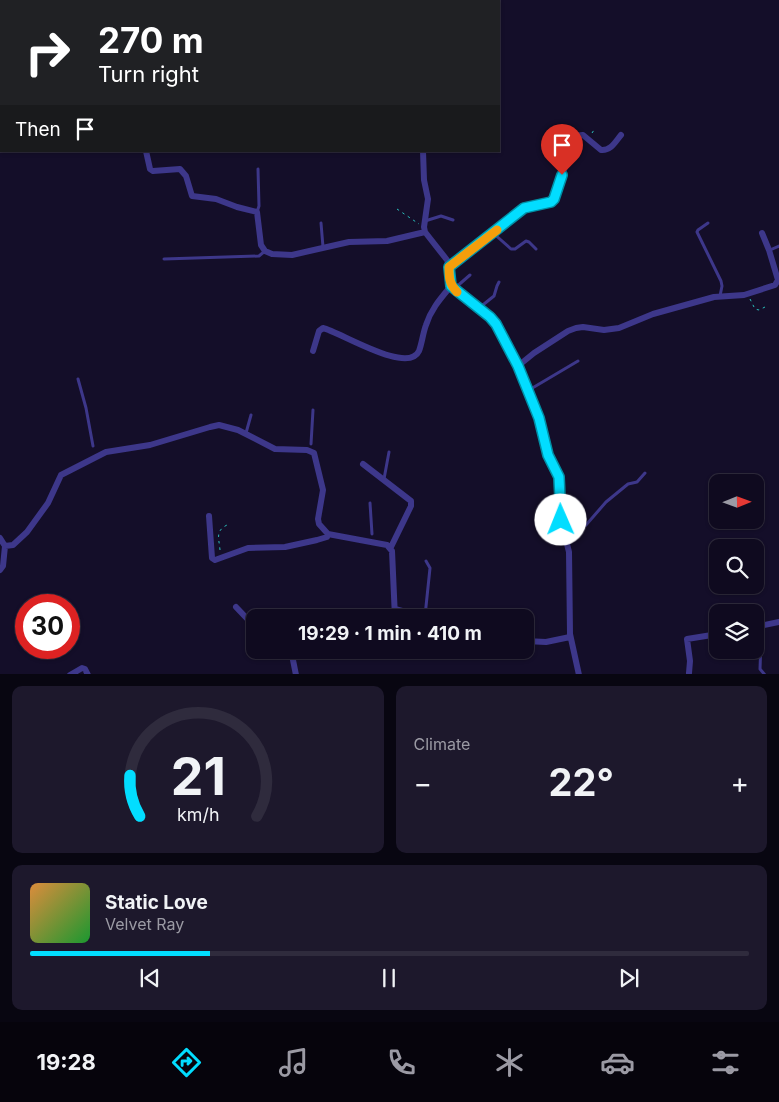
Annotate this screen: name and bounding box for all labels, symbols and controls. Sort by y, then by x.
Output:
text: 270 m [98,19,204,61]
icon: right [15,20,80,85]
text: Turn right [98,61,199,87]
icon: arrive [71,115,99,143]
text: Then [15,118,61,141]
pin [541,124,583,175]
icon: arrive [548,131,576,159]
north arrow [709,474,764,529]
map controls [709,474,764,659]
position arrow [534,493,586,545]
button: search [709,539,764,594]
speed limit sign: 30 [15,594,80,659]
button: layers [709,604,764,659]
text: 19:29 · 1 min · 410 m [298,622,482,645]
text: Climate [414,734,470,754]
text: 21 [170,745,225,808]
text: 22° [549,759,614,805]
text: − [414,766,432,800]
text: + [730,766,749,800]
text: km/h [177,804,219,825]
text: Static Love [105,891,208,914]
text: Velvet Ray [105,914,184,934]
icon: previous [136,964,164,992]
icon: pause [375,964,403,992]
icon: next [615,964,643,992]
icon: directions [169,1045,204,1080]
icon: music [276,1045,311,1080]
icon: phone [384,1045,419,1080]
icon: climate [492,1045,527,1080]
icon: car [600,1045,635,1080]
icon: filters [708,1045,743,1080]
text: 19:28 [36,1049,96,1075]

